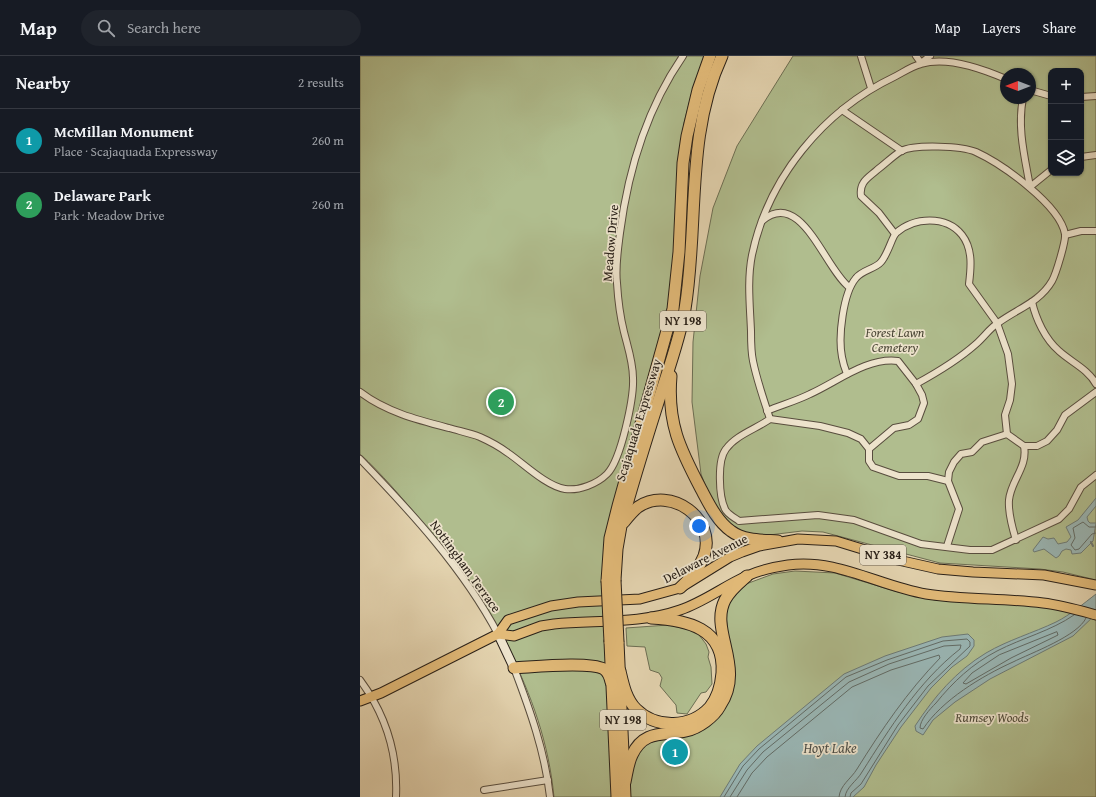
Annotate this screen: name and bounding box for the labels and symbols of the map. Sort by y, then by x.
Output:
north arrow [1000,68,1036,104]
street label: Meadow Drive [598,204,623,282]
road number: NY 198 [660,311,706,331]
park label: Forest Lawn Cemetery [865,323,925,357]
street label: Scajaquada Expressway [611,356,666,484]
pin: 2 [488,387,514,417]
street label: Nottingham Terrace [426,516,506,616]
your location [689,516,709,536]
street label: Delaware Avenue [660,529,751,588]
road number: NY 384 [860,545,906,565]
park label: Rumsey Woods [954,708,1029,727]
road number: NY 198 [600,710,646,730]
pin: 1 [662,737,688,767]
water label: Hoyt Lake [802,738,857,758]

